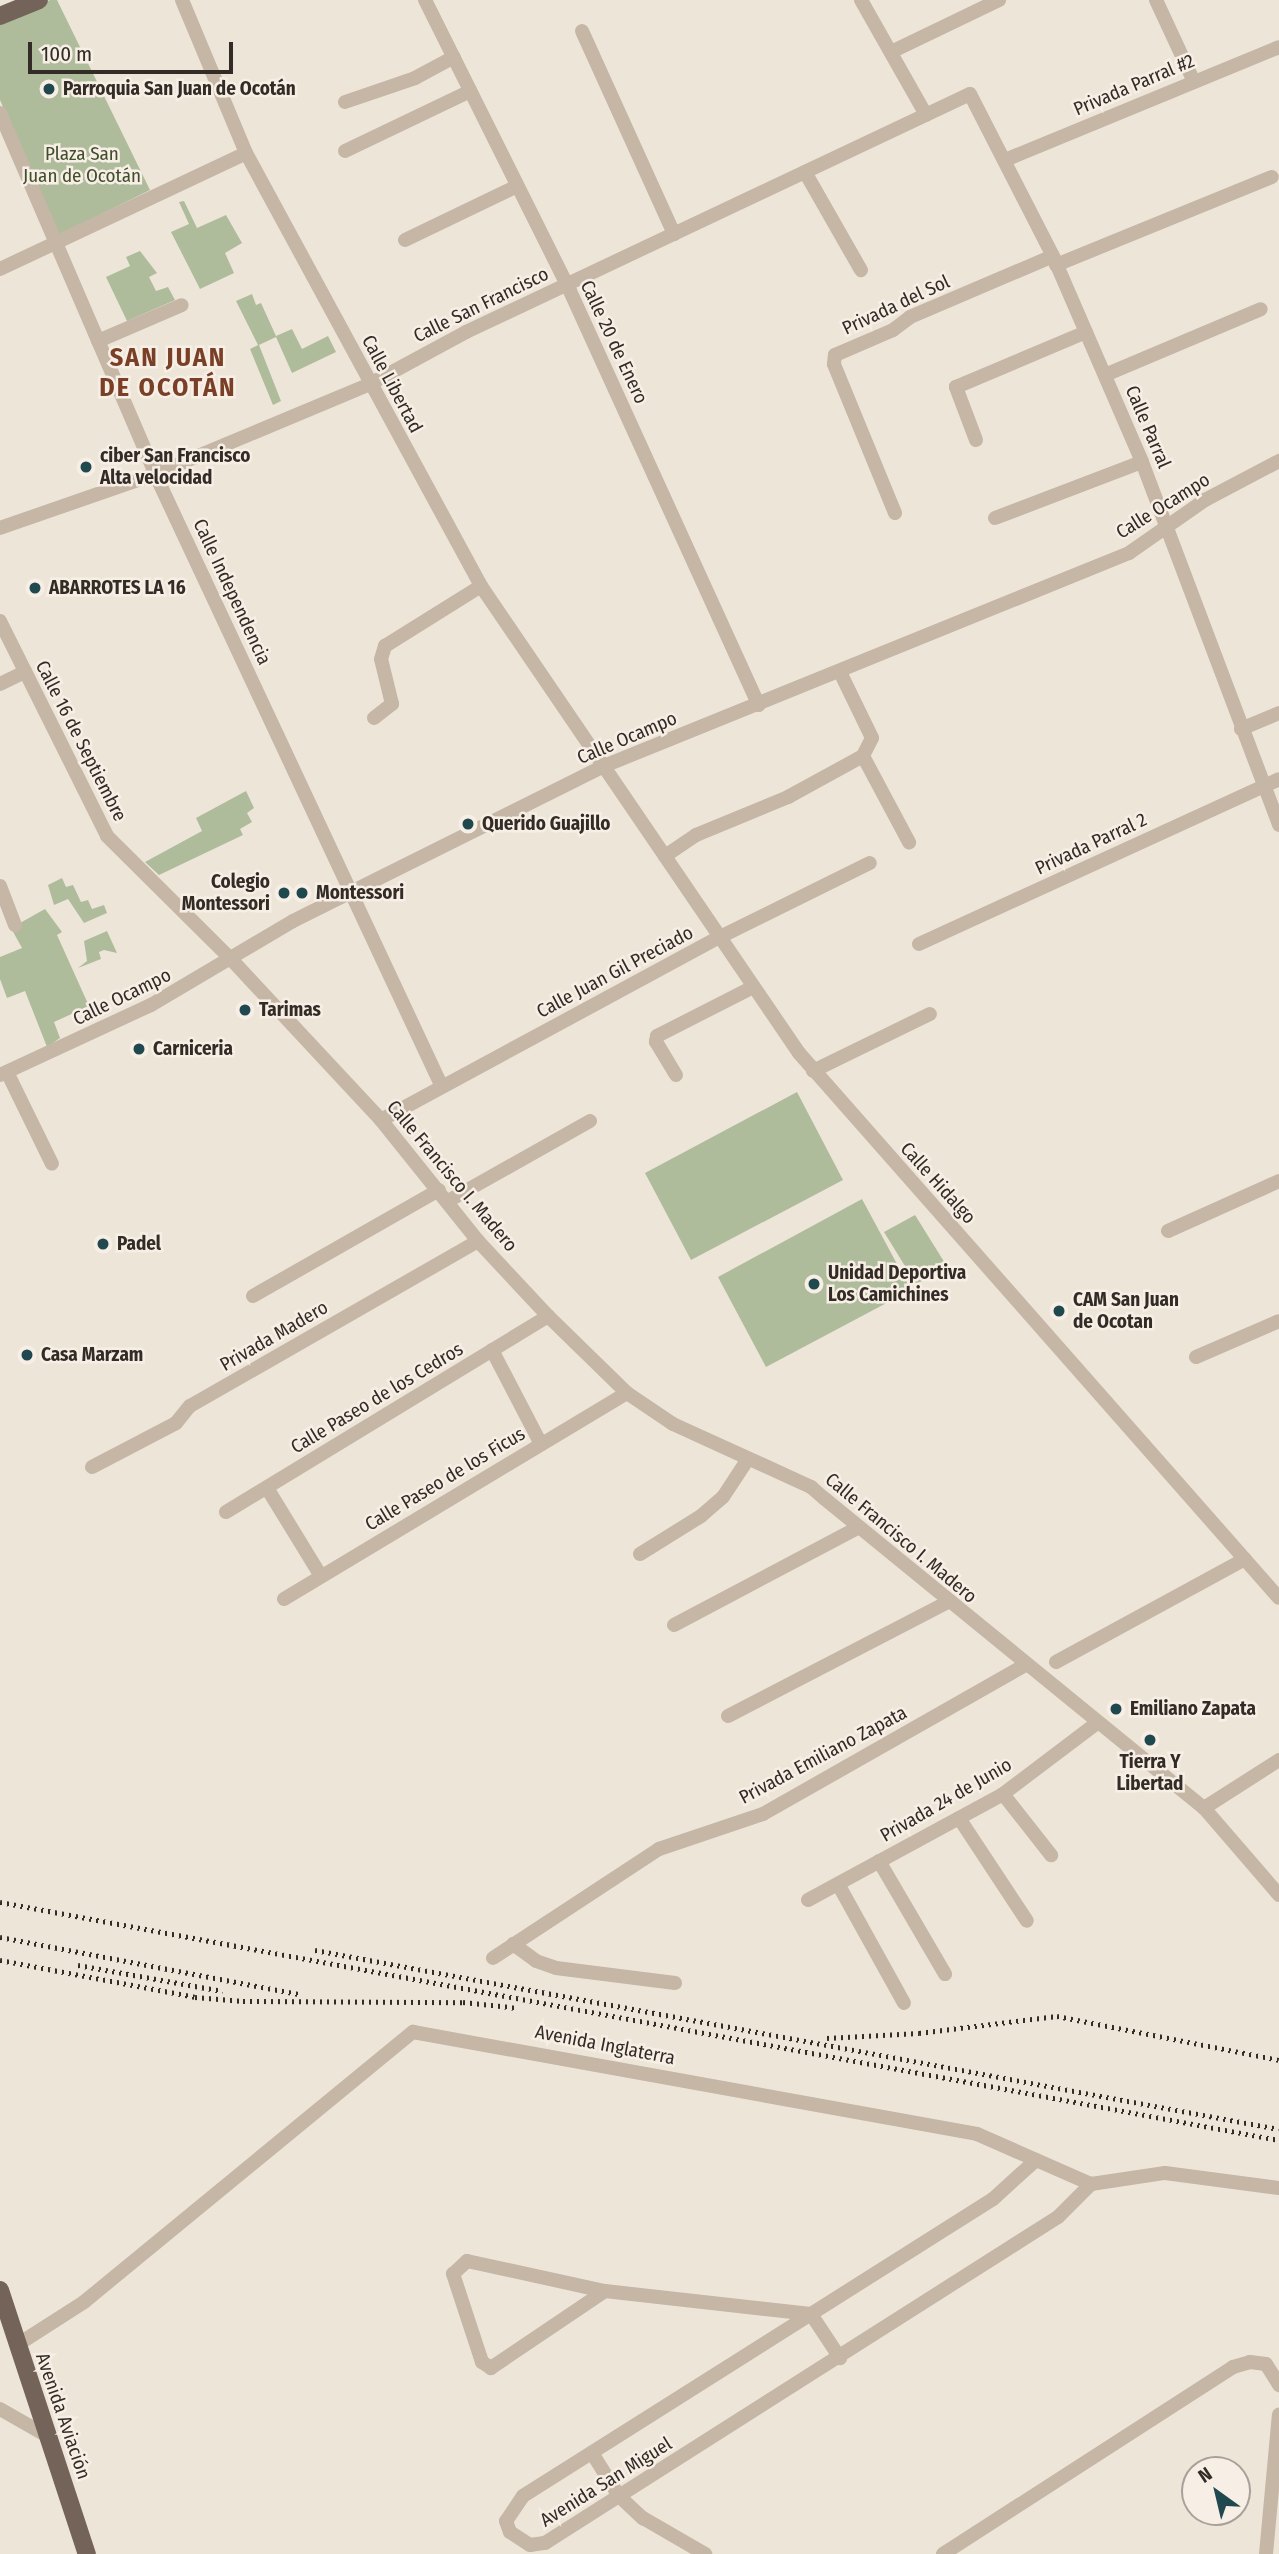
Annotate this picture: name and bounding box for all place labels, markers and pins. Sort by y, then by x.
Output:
place label: Parroquia San Juan de Ocotán [63,78,296,100]
marker: Parroquia San Juan de Ocotán [41,81,57,97]
place label: ciber San Francisco Alta velocidad [100,445,250,489]
marker: ciber San Francisco Alta velocidad [78,459,94,475]
place label: ABARROTES LA 16 [49,577,186,599]
marker: ABARROTES LA 16 [27,580,43,596]
place label: Querido Guajillo [482,813,610,835]
marker: Querido Guajillo [460,816,476,832]
place label: Colegio Montessori [182,871,270,915]
place label: Montessori [316,882,404,904]
marker: Colegio Montessori [276,885,292,901]
marker: Montessori [294,885,310,901]
place label: Tarimas [259,999,321,1021]
marker: Tarimas [237,1002,253,1018]
place label: Carniceria [153,1038,233,1060]
marker: Carniceria [131,1041,147,1057]
place label: Padel [117,1233,161,1255]
marker: Padel [95,1236,111,1252]
place label: Unidad Deportiva Los Camichines [828,1262,966,1306]
marker: Unidad Deportiva Los Camichines [806,1276,822,1292]
place label: CAM San Juan de Ocotan [1073,1289,1179,1333]
marker: CAM San Juan de Ocotan [1051,1303,1067,1319]
place label: Casa Marzam [41,1344,143,1366]
marker: Casa Marzam [19,1347,35,1363]
place label: Emiliano Zapata [1130,1698,1256,1720]
marker: Emiliano Zapata [1108,1701,1124,1717]
marker: Tierra Y Libertad [1142,1732,1158,1748]
place label: Tierra Y Libertad [1117,1751,1183,1795]

